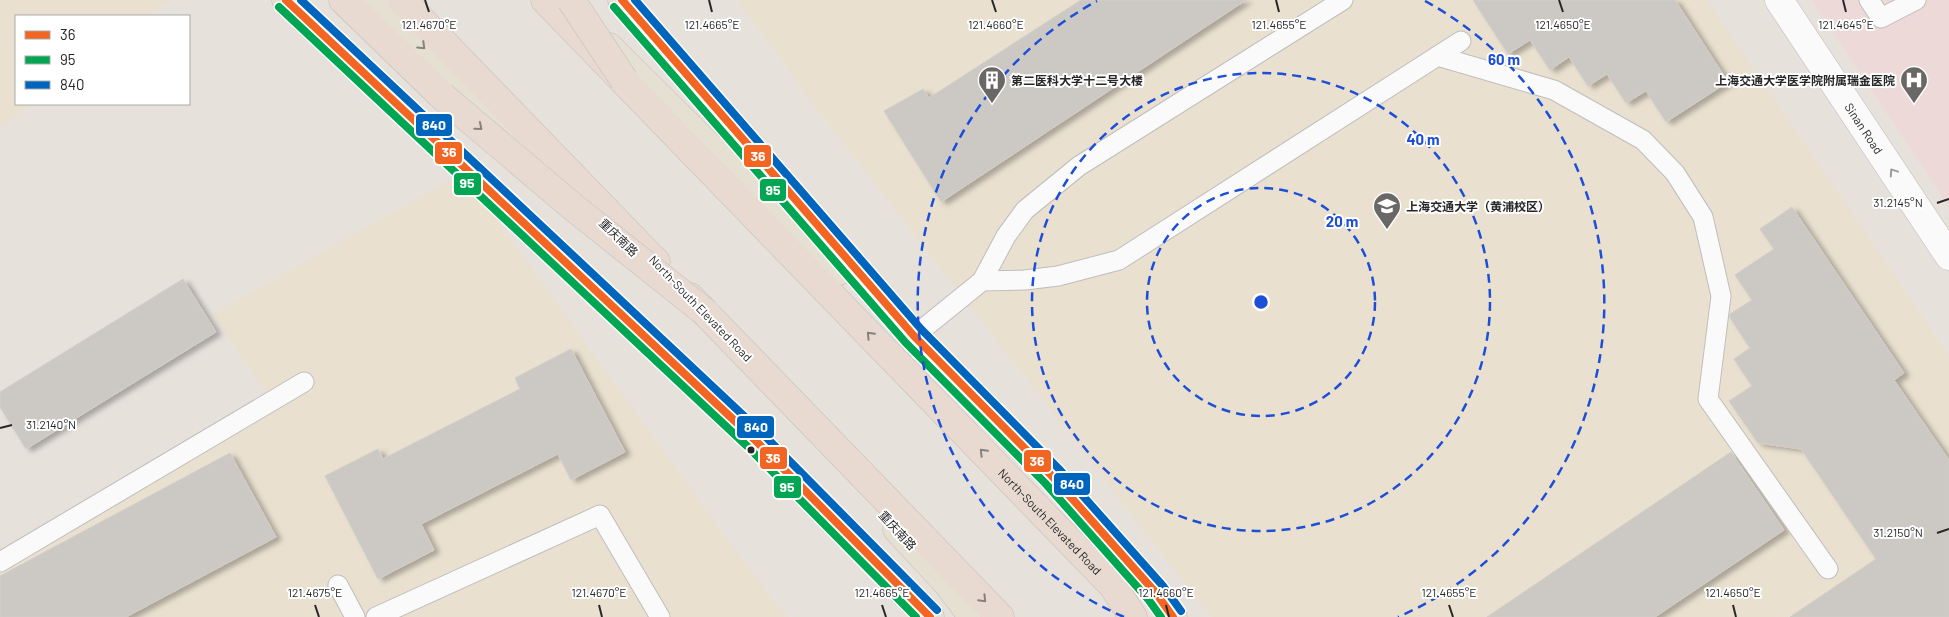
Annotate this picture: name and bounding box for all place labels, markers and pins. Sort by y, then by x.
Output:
building icon: 第二医科大学十二号大楼 [977,65,1007,104]
hospital icon: 上海交通大学医学院附属瑞金医院 [1899,65,1929,104]
place label: 第二医科大学十二号大楼 [1011,73,1143,87]
place label: 上海交通大学医学院附属瑞金医院 [1715,73,1895,87]
school or university icon: 上海交通大学（黄浦校区） [1372,191,1402,230]
place label: 上海交通大学（黄浦校区） [1406,199,1550,213]
centre of rings [1252,293,1270,311]
unlabelled marker [746,445,756,455]

